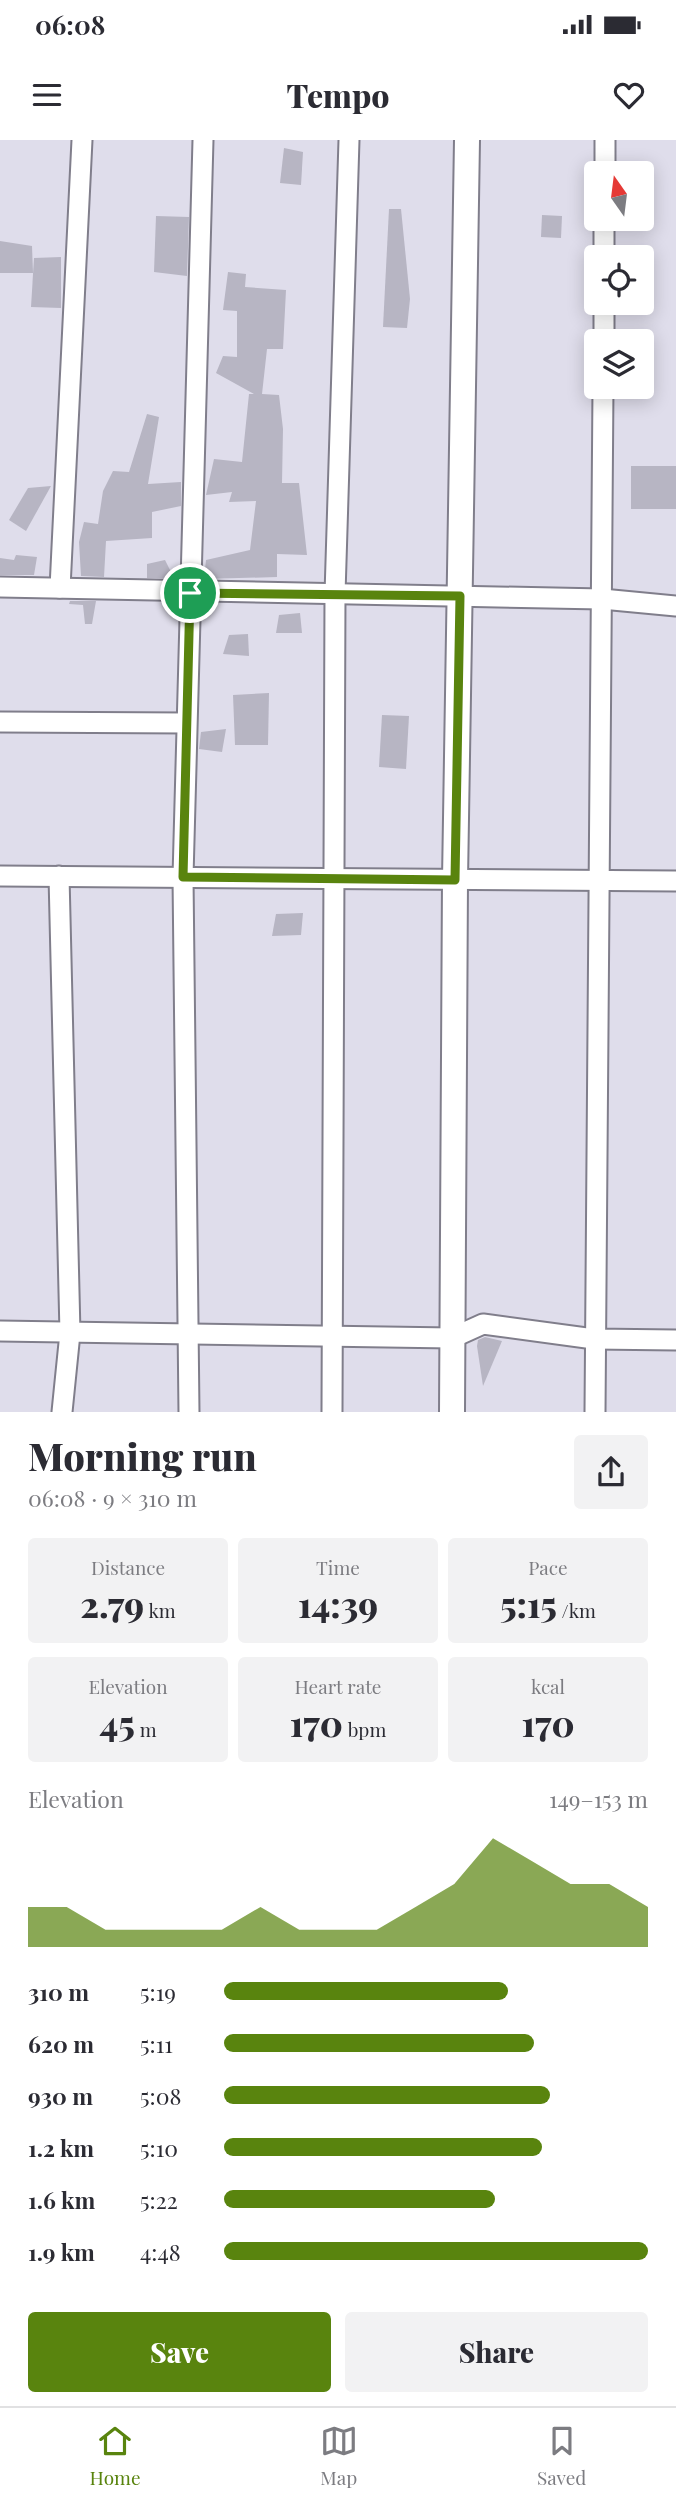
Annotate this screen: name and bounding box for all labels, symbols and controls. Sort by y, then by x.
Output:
text: 06:08 [35,7,105,42]
text: Tempo [286,73,390,116]
icon: menu [28,76,66,114]
icon: heart [610,76,648,114]
north arrow [584,161,654,231]
map controls [584,161,654,399]
button: locate [584,245,654,315]
button: layers [584,329,654,399]
pin [160,563,220,623]
icon: arrive [171,574,209,612]
text: Morning run [28,1430,257,1481]
button: share [574,1435,648,1509]
text: 06:08 · 9 × 310 m [28,1482,197,1513]
text: Distance [91,1554,165,1580]
text: Time [316,1554,360,1580]
text: Pace [528,1554,568,1580]
text: 2.79 [80,1580,144,1627]
text: 14:39 [298,1580,378,1627]
text: 5:15 [500,1580,557,1627]
text: km [144,1597,176,1623]
text: /km [557,1597,596,1623]
text: Elevation [88,1673,168,1699]
text: Heart rate [295,1673,381,1699]
text: kcal [531,1673,565,1699]
text: 45 [99,1699,135,1746]
text: 170 [290,1699,343,1746]
text: 170 [521,1699,575,1746]
text: m [135,1716,157,1742]
text: bpm [343,1716,386,1742]
text: Elevation [28,1783,124,1814]
text: 149–153 m [549,1783,648,1814]
text: 310 m [28,1976,89,2007]
text: 5:19 [140,1976,176,2007]
text: 620 m [28,2028,94,2059]
text: 5:11 [140,2028,173,2059]
text: 930 m [28,2080,93,2111]
text: 5:08 [140,2080,181,2111]
text: 1.2 km [28,2132,94,2163]
text: 5:10 [140,2132,178,2163]
text: 1.6 km [28,2184,95,2215]
text: 5:22 [140,2184,178,2215]
text: 1.9 km [28,2236,95,2267]
text: 4:48 [140,2236,181,2267]
button: Save [28,2312,331,2392]
button: Share [345,2312,648,2392]
tab: Home [90,2422,141,2490]
tab: Map [320,2422,358,2490]
tab: Saved [537,2422,586,2490]

